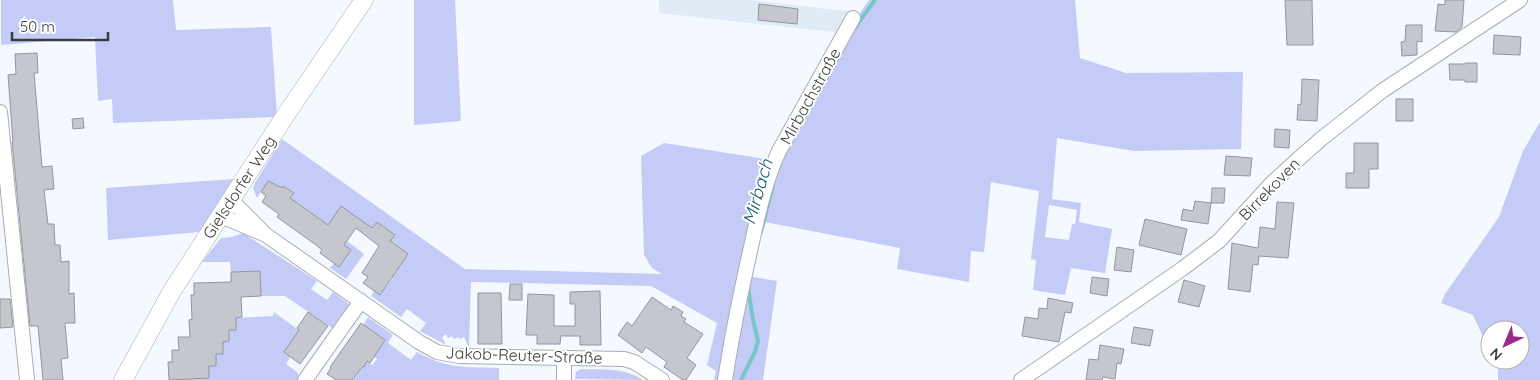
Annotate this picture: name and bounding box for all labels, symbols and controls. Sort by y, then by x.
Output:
scale bar [12,10,109,42]
text: 50 m [20,17,55,36]
street label: Mirbachstraße [775,44,845,148]
street label: Gielsdorfer Weg [198,132,280,242]
street label: Birrekoven [1234,154,1304,224]
water label: Mirbach [737,156,778,227]
north arrow [1480,320,1530,370]
street label: Jakob-Reuter-Straße [445,342,603,368]
text: N [1486,344,1506,364]

